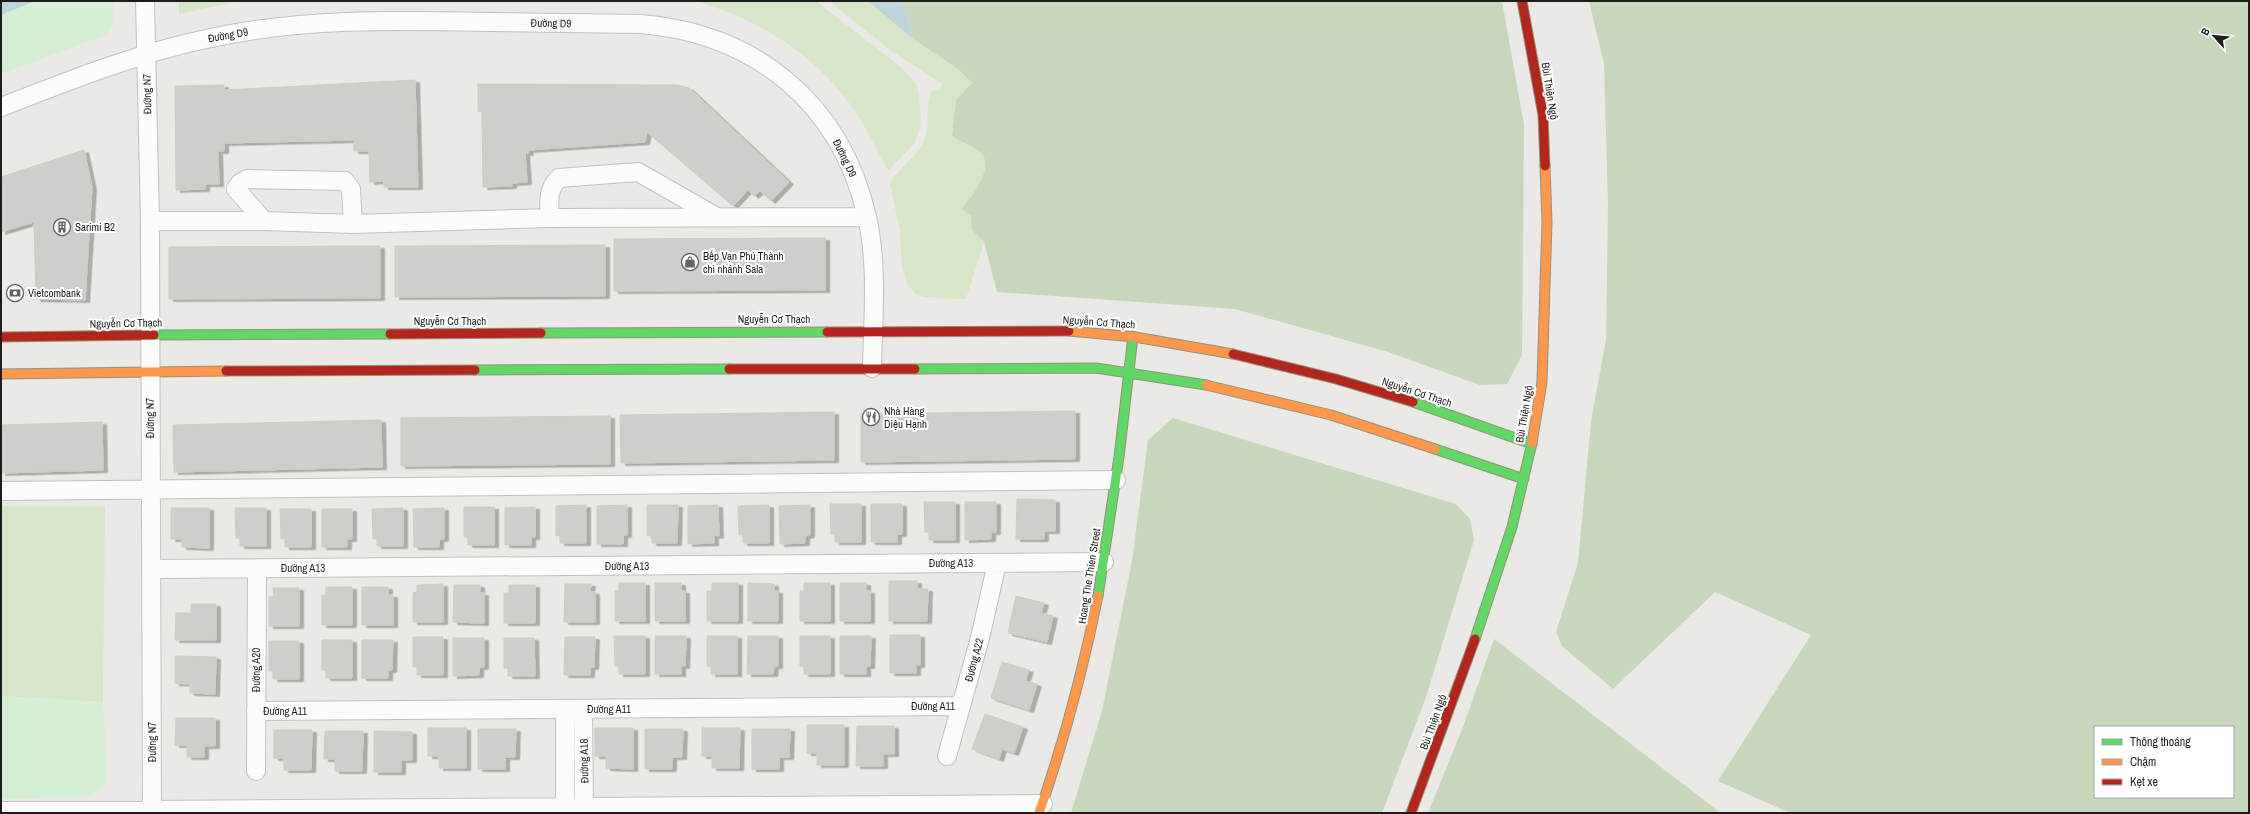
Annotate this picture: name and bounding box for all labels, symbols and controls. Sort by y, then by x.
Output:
street label: Đường D9 [531,16,571,30]
north arrow [2194,16,2234,56]
street label: Đường D9 [207,25,249,45]
text: B [2197,25,2213,38]
street label: Bùi Thiện Ngộ [1539,61,1561,121]
street label: Đường N7 [140,74,154,114]
street label: Đường D9 [830,137,860,179]
building icon: Sarimi B2 [52,217,72,237]
place label: Sarimi B2 [75,220,115,234]
place label: Bếp Vạn Phú Thành chi nhánh Sala [703,249,783,276]
shop icon: Bếp Vạn Phú Thành chi nhánh Sala [680,252,700,272]
bank icon: Vietcombank [5,283,25,303]
place label: Vietcombank [28,286,81,300]
street label: Nguyễn Cơ Thạch [738,312,810,326]
street label: Nguyễn Cơ Thạch [1062,312,1136,332]
street label: Nguyễn Cơ Thạch [414,314,486,328]
street label: Nguyễn Cơ Thạch [90,315,162,331]
street label: Nguyễn Cơ Thạch [1380,374,1454,410]
street label: Bùi Thiện Ngộ [1512,384,1536,444]
street label: Đường N7 [143,398,157,438]
place label: Nhà Hàng Diệu Hạnh [884,404,927,431]
restaurant icon: Nhà Hàng Diệu Hạnh [861,407,881,427]
street label: Hoang The Thien Street [1075,527,1104,625]
street label: Đường A13 [929,556,973,570]
street label: Đường A13 [605,559,649,573]
street label: Đường A13 [281,561,325,575]
street label: Đường A22 [961,637,987,683]
street label: Đường A20 [249,648,263,692]
street label: Bùi Thiện Ngộ [1417,692,1449,752]
street label: Đường A11 [911,699,955,713]
street label: Đường A11 [587,702,631,716]
street label: Đường A11 [263,704,307,718]
street label: Đường N7 [145,722,159,762]
legend [2094,726,2234,798]
text: Thông thoáng [2130,734,2191,750]
street label: Đường A18 [577,739,591,783]
text: Chậm [2130,754,2156,770]
text: Kẹt xe [2130,774,2158,790]

